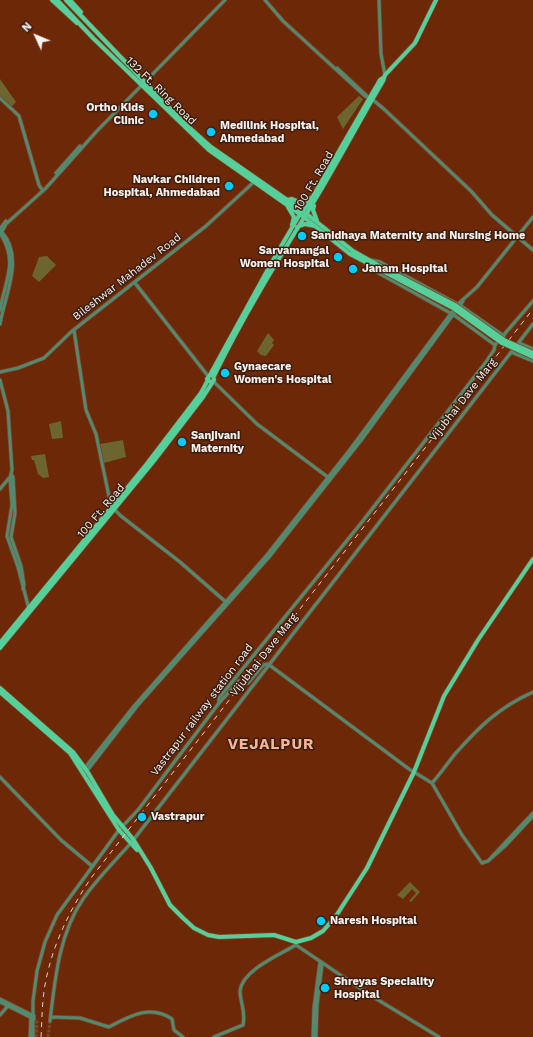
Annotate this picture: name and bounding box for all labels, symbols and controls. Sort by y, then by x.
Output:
north arrow [16,16,56,56]
text: N [19,20,35,35]
street label: 132 Ft. Ring Road [123,54,199,128]
place label: Ortho Kids Clinic [86,101,144,127]
marker: Ortho Kids Clinic [147,108,159,120]
place label: Medilink Hospital, Ahmedabad [220,119,319,145]
marker: Medilink Hospital, Ahmedabad [205,126,217,138]
street label: 100 Ft. Road [292,149,336,213]
place label: Navkar Children Hospital, Ahmedabad [104,173,220,199]
marker: Navkar Children Hospital, Ahmedabad [223,180,235,192]
place label: Sanidhaya Maternity and Nursing Home [311,229,525,243]
marker: Sanidhaya Maternity and Nursing Home [296,230,308,242]
street label: Bileshwar Mahadev Road [70,231,184,323]
place label: Sarvamangal Women Hospital [240,244,329,270]
marker: Sarvamangal Women Hospital [332,251,344,263]
place label: Janam Hospital [362,262,447,276]
marker: Janam Hospital [347,263,359,275]
street label: Vijubhai Dave Marg [426,356,500,444]
place label: Gynaecare Women's Hospital [234,360,332,386]
marker: Gynaecare Women's Hospital [219,367,231,379]
place label: Sanjivani Maternity [191,429,244,455]
marker: Sanjivani Maternity [176,436,188,448]
street label: 100 Ft. Road [75,481,127,541]
street label: Vijubhai Dave Marg [227,611,301,699]
street label: Vastrapur railway station road [148,641,256,779]
district label: VEJALPUR [228,736,314,754]
place label: Vastrapur [151,810,204,824]
marker: Vastrapur [136,811,148,823]
place label: Naresh Hospital [330,914,417,928]
marker: Naresh Hospital [315,915,327,927]
place label: Shreyas Speciality Hospital [334,975,434,1001]
marker: Shreyas Speciality Hospital [319,982,331,994]

